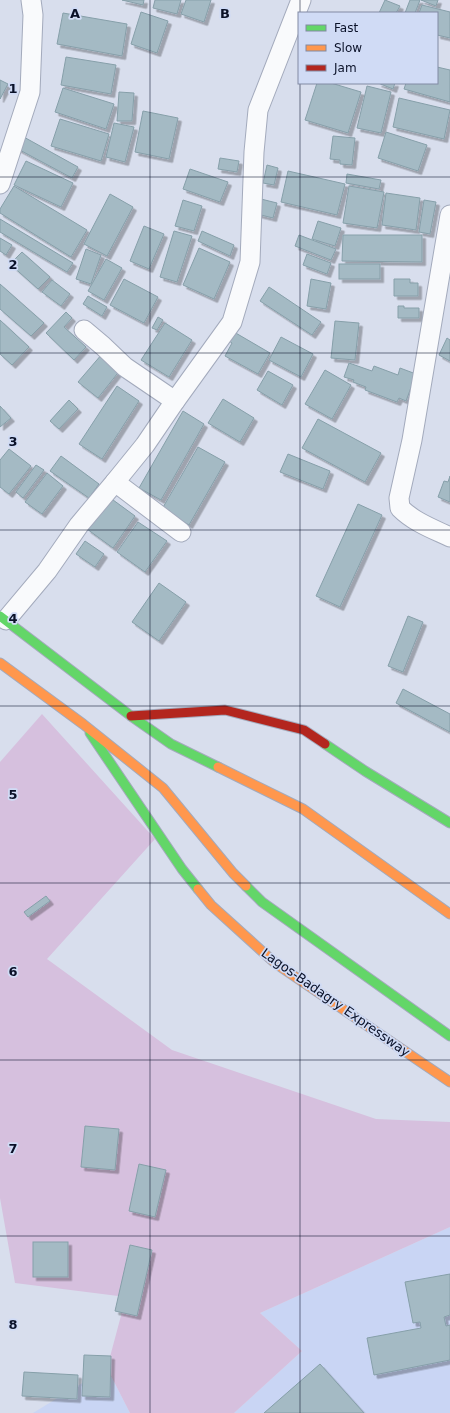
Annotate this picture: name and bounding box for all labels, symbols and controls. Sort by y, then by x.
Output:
text: A [70,6,80,21]
text: B [220,6,230,21]
legend [298,12,438,84]
text: Fast [334,21,358,35]
text: Slow [334,41,362,55]
text: Jam [333,61,357,75]
text: 1 [8,81,18,96]
text: 2 [8,257,18,272]
text: 3 [8,434,18,449]
text: 4 [8,611,18,626]
text: 5 [8,787,18,802]
street label: Lagos-Badagry Expressway [259,945,413,1060]
text: 6 [8,964,18,979]
text: 7 [8,1141,18,1156]
text: 8 [8,1317,18,1332]

